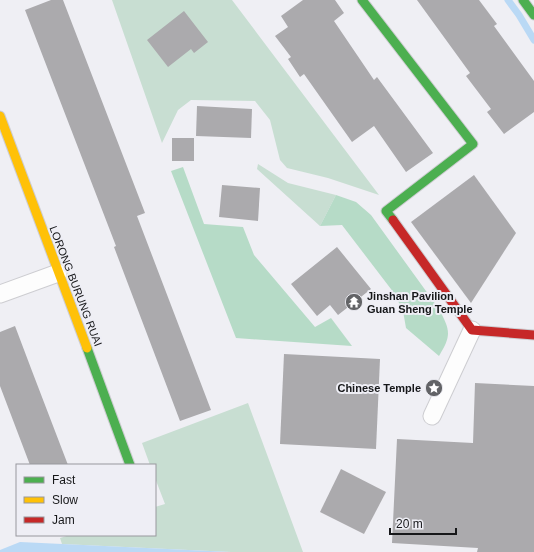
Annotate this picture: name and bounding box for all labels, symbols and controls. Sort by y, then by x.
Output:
street label: LORONG BURUNG RUAI [48,224,104,348]
place label: Jinshan Pavilion Guan Sheng Temple [367,290,473,315]
temple icon: Jinshan Pavilion Guan Sheng Temple [344,292,364,312]
place icon: Chinese Temple [424,378,444,398]
place label: Chinese Temple [337,382,421,394]
legend [16,464,156,536]
text: Fast [52,473,76,487]
text: Slow [52,493,78,507]
scale bar [390,510,456,536]
text: Jam [52,513,75,527]
text: 20 m [396,517,423,531]

